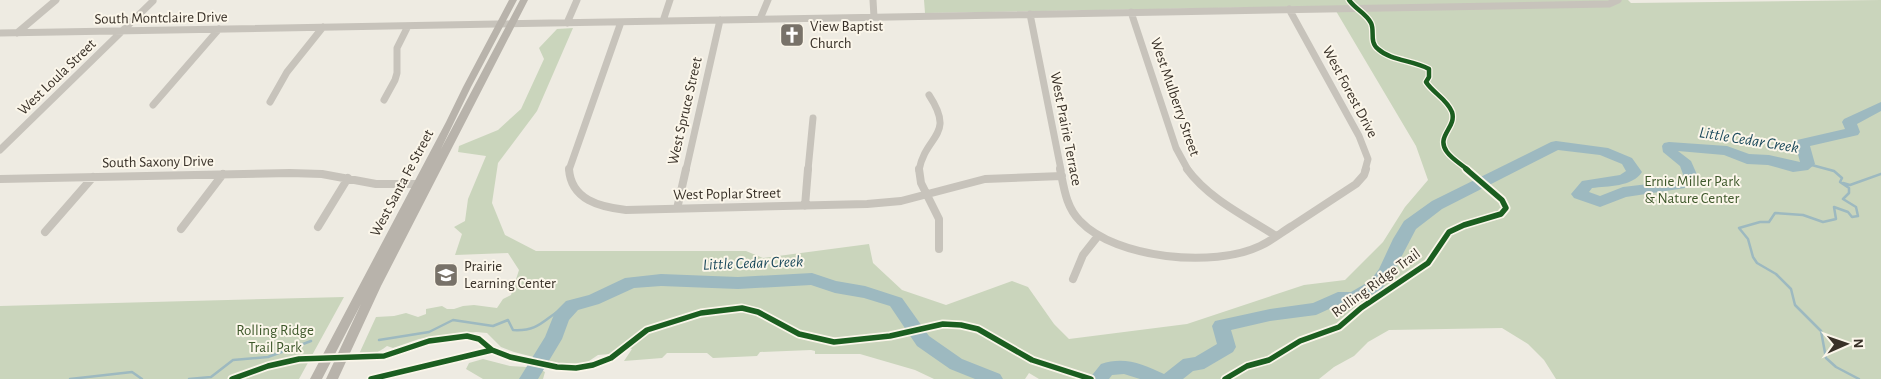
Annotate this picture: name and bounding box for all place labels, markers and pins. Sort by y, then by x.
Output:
place label: View Baptist Church [810,19,883,51]
church icon: View Baptist Church [779,22,805,48]
place label: Prairie Learning Center [464,259,556,291]
school or university icon: Prairie Learning Center [433,262,459,288]

